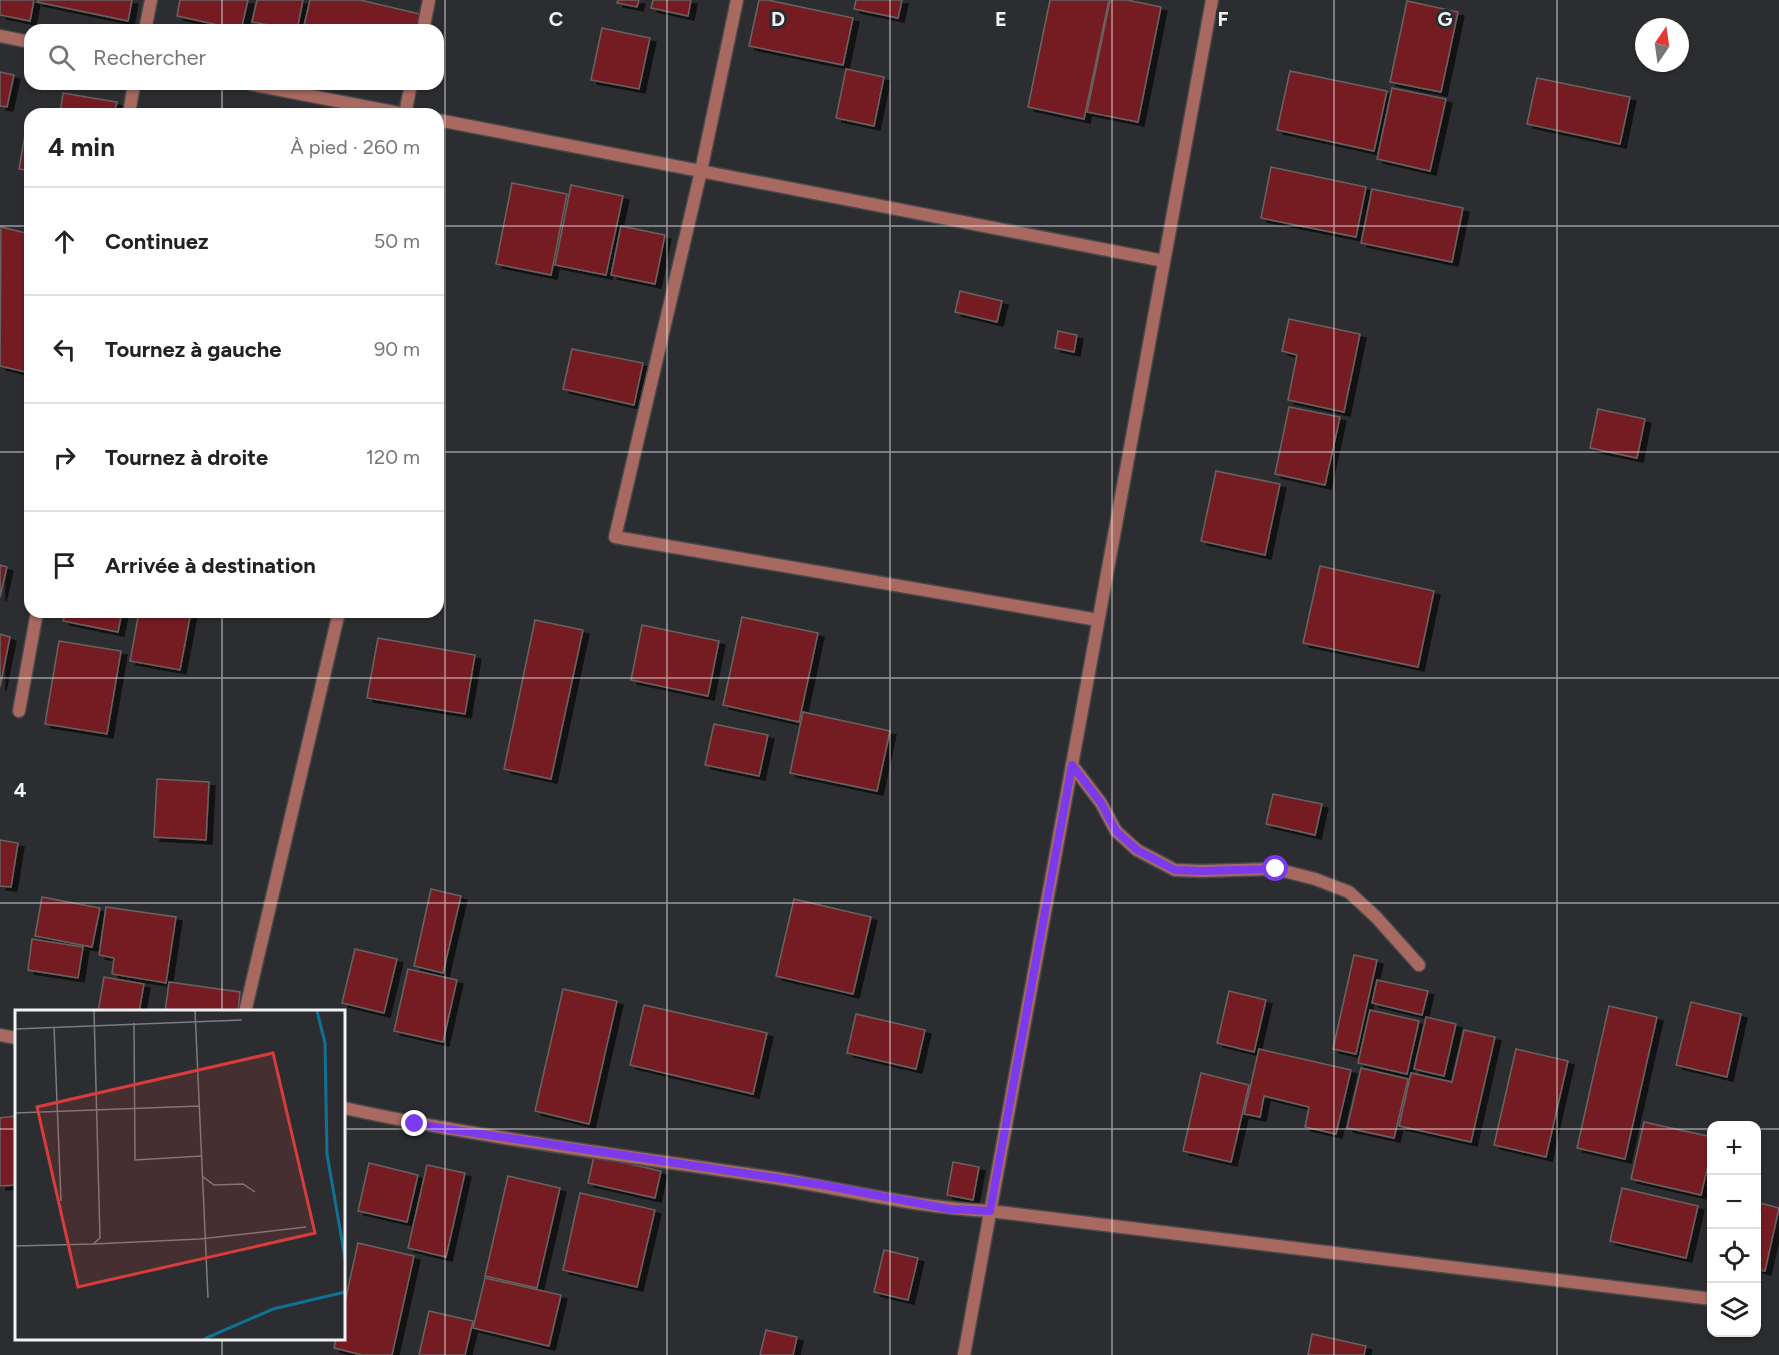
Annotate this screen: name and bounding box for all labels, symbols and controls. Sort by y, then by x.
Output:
text: C [549,7,563,31]
text: D [771,7,785,31]
text: E [995,7,1007,31]
text: F [1217,7,1229,31]
text: G [1438,7,1453,31]
north arrow [1635,18,1689,72]
search box [24,24,444,90]
icon: search [45,41,78,74]
text: Rechercher [93,44,206,71]
text: 4 min [48,131,115,163]
text: À pied · 260 m [290,135,420,159]
icon: ahead [48,225,81,258]
text: Continuez [105,228,209,255]
text: 50 m [374,229,420,253]
icon: left [48,333,81,366]
text: Tournez à gauche [105,336,281,363]
text: 90 m [374,337,420,361]
icon: right [48,441,81,474]
text: Tournez à droite [105,444,268,471]
text: 120 m [366,445,420,469]
icon: arrive [48,549,81,582]
text: Arrivée à destination [105,552,316,579]
text: 4 [14,778,27,802]
route start [1262,855,1288,881]
inset map [15,1010,345,1340]
route end [401,1110,427,1136]
map controls [1707,1121,1761,1337]
button: + [1707,1121,1761,1175]
button: − [1707,1175,1761,1229]
button: locate [1707,1229,1761,1283]
button: layers [1707,1283,1761,1337]

